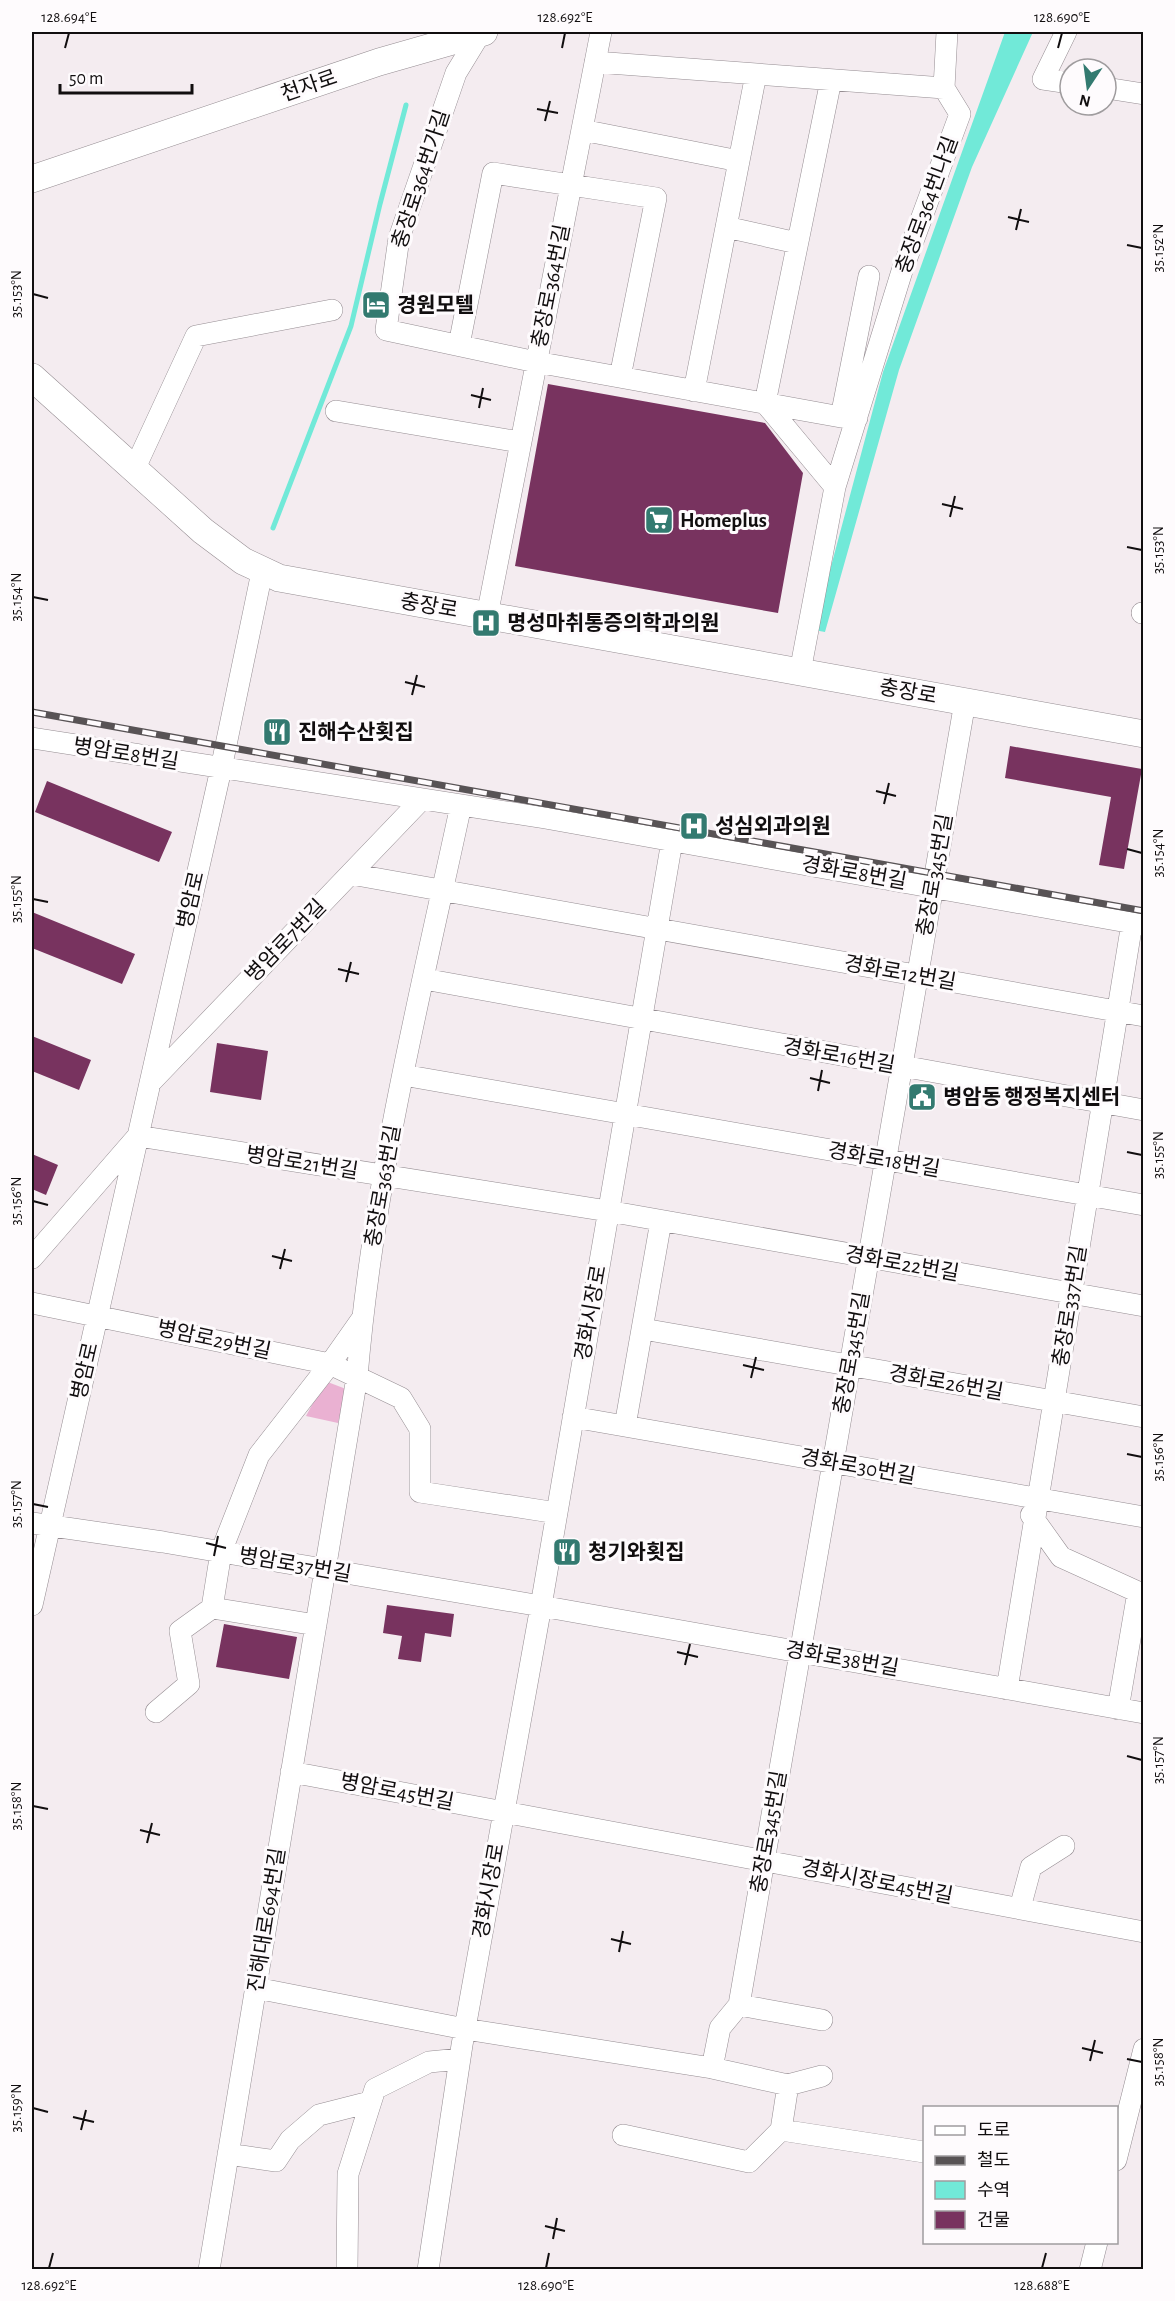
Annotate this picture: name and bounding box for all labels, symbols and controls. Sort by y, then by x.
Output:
text: 128.694°E [41,10,97,25]
text: 128.692°E [537,10,593,25]
text: 128.690°E [1034,10,1090,25]
scale bar [60,57,192,95]
north arrow [1058,57,1118,117]
street label: 천자로 [278,66,340,105]
text: 50 m [69,70,103,88]
text: N [1078,92,1092,110]
street label: 충장로364번가길 [388,107,453,251]
street label: 충장로364번나길 [891,133,962,277]
street label: 충장로364번길 [528,222,573,349]
text: 35.152°N [1151,224,1166,272]
text: 35.153°N [9,270,24,318]
hotel icon: 경원모텔 [360,289,392,321]
place label: 경원모텔 [397,294,474,316]
supermarket icon: Homeplus [643,504,675,536]
place label: Homeplus [680,510,767,531]
text: 35.153°N [1151,526,1166,574]
text: 35.154°N [9,572,24,622]
street label: 충장로 [399,590,460,621]
hospital icon: 명성마취통증의학과의원 [470,607,502,639]
place label: 명성마취통증의학과의원 [507,612,720,634]
street label: 충장로 [878,676,939,707]
restaurant icon: 진해수산횟집 [261,716,293,748]
place label: 진해수산횟집 [298,721,414,743]
street label: 병암로8번길 [72,734,180,773]
hospital icon: 성심외과의원 [678,810,710,842]
street label: 충장로345번길 [913,812,956,938]
place label: 성심외과의원 [715,815,831,837]
text: 35.154°N [1151,828,1166,878]
street label: 경화로8번길 [800,852,908,893]
street label: 병암로 [173,869,208,931]
text: 35.155°N [9,875,24,923]
street label: 병암로7번길 [241,895,330,986]
street label: 경화로12번길 [842,952,958,993]
street label: 경화로16번길 [781,1035,897,1076]
public building icon: 병암동 행정복지센터 [906,1081,938,1113]
place label: 병암동 행정복지센터 [943,1086,1120,1108]
street label: 충장로363번길 [361,1123,404,1249]
text: 35.155°N [1151,1131,1166,1179]
street label: 경화로18번길 [826,1139,942,1180]
street label: 병암로21번길 [244,1143,360,1182]
text: 35.156°N [9,1176,24,1226]
street label: 경화로22번길 [843,1243,961,1284]
street label: 충장로337번길 [1049,1244,1090,1368]
street label: 경화시장로 [571,1263,610,1362]
street label: 충장로345번길 [830,1290,873,1416]
street label: 병암로29번길 [155,1317,273,1362]
street label: 병암로 [67,1340,102,1402]
street label: 경화로26번길 [887,1362,1005,1403]
text: 35.156°N [1151,1432,1166,1482]
street label: 경화로30번길 [799,1446,917,1487]
text: 35.157°N [9,1480,24,1528]
restaurant icon: 청기와횟집 [551,1536,583,1568]
place label: 청기와횟집 [588,1541,685,1563]
street label: 병암로37번길 [237,1544,353,1585]
street label: 경화로38번길 [783,1638,901,1679]
text: 35.157°N [1151,1736,1166,1784]
street label: 충장로345번길 [747,1769,790,1895]
street label: 병암로45번길 [338,1770,456,1813]
text: 35.158°N [9,1781,24,1831]
street label: 경화시장로 [469,1841,508,1940]
street label: 진해대로694번길 [244,1846,289,1994]
street label: 경화시장로45번길 [799,1856,955,1907]
text: 35.158°N [1151,2037,1166,2087]
text: 35.159°N [9,2083,24,2133]
legend [923,2106,1118,2244]
text: 도로 [977,2122,1010,2140]
text: 철도 [977,2151,1010,2170]
text: 수역 [977,2181,1010,2200]
text: 건물 [977,2211,1010,2230]
text: 128.692°E [21,2278,77,2293]
text: 128.690°E [518,2278,574,2293]
text: 128.688°E [1014,2278,1070,2293]

